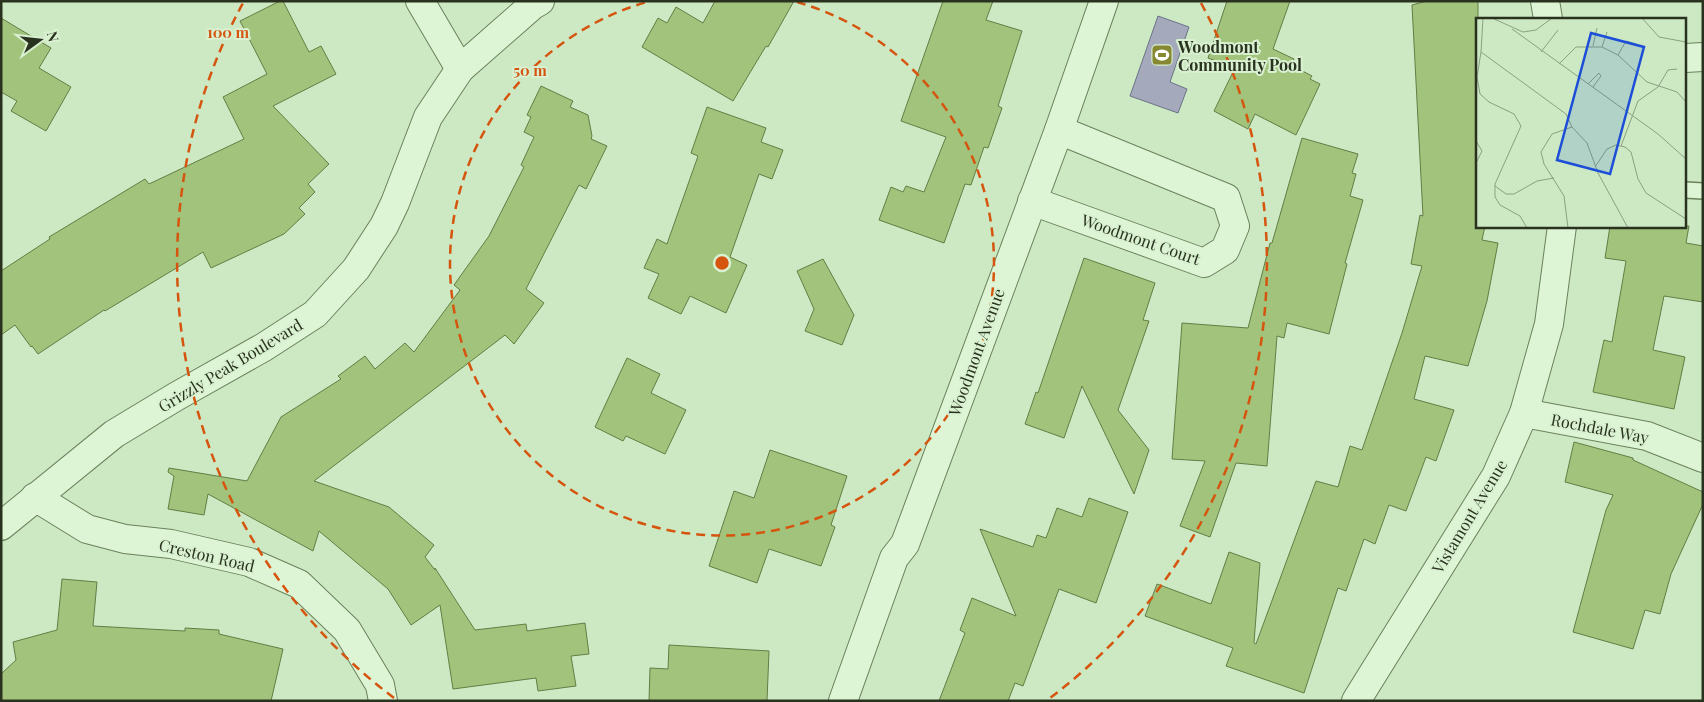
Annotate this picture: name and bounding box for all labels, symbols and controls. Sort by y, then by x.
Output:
north arrow [15,15,65,65]
inset map [1476,18,1686,228]
text: 100 m [207,22,250,42]
text: N [43,29,64,44]
place label: Woodmont Community Pool [1177,36,1302,75]
sports icon: Woodmont Community Pool [1150,43,1174,67]
text: 50 m [513,60,547,80]
street label: Woodmont Court [1078,209,1203,269]
centre of rings [713,254,731,272]
street label: Woodmont Avenue [943,285,1009,420]
street label: Grizzly Peak Boulevard [154,314,306,416]
street label: Rochdale Way [1549,408,1651,448]
street label: Vistamont Avenue [1426,455,1511,578]
street label: Creston Road [157,534,257,576]

